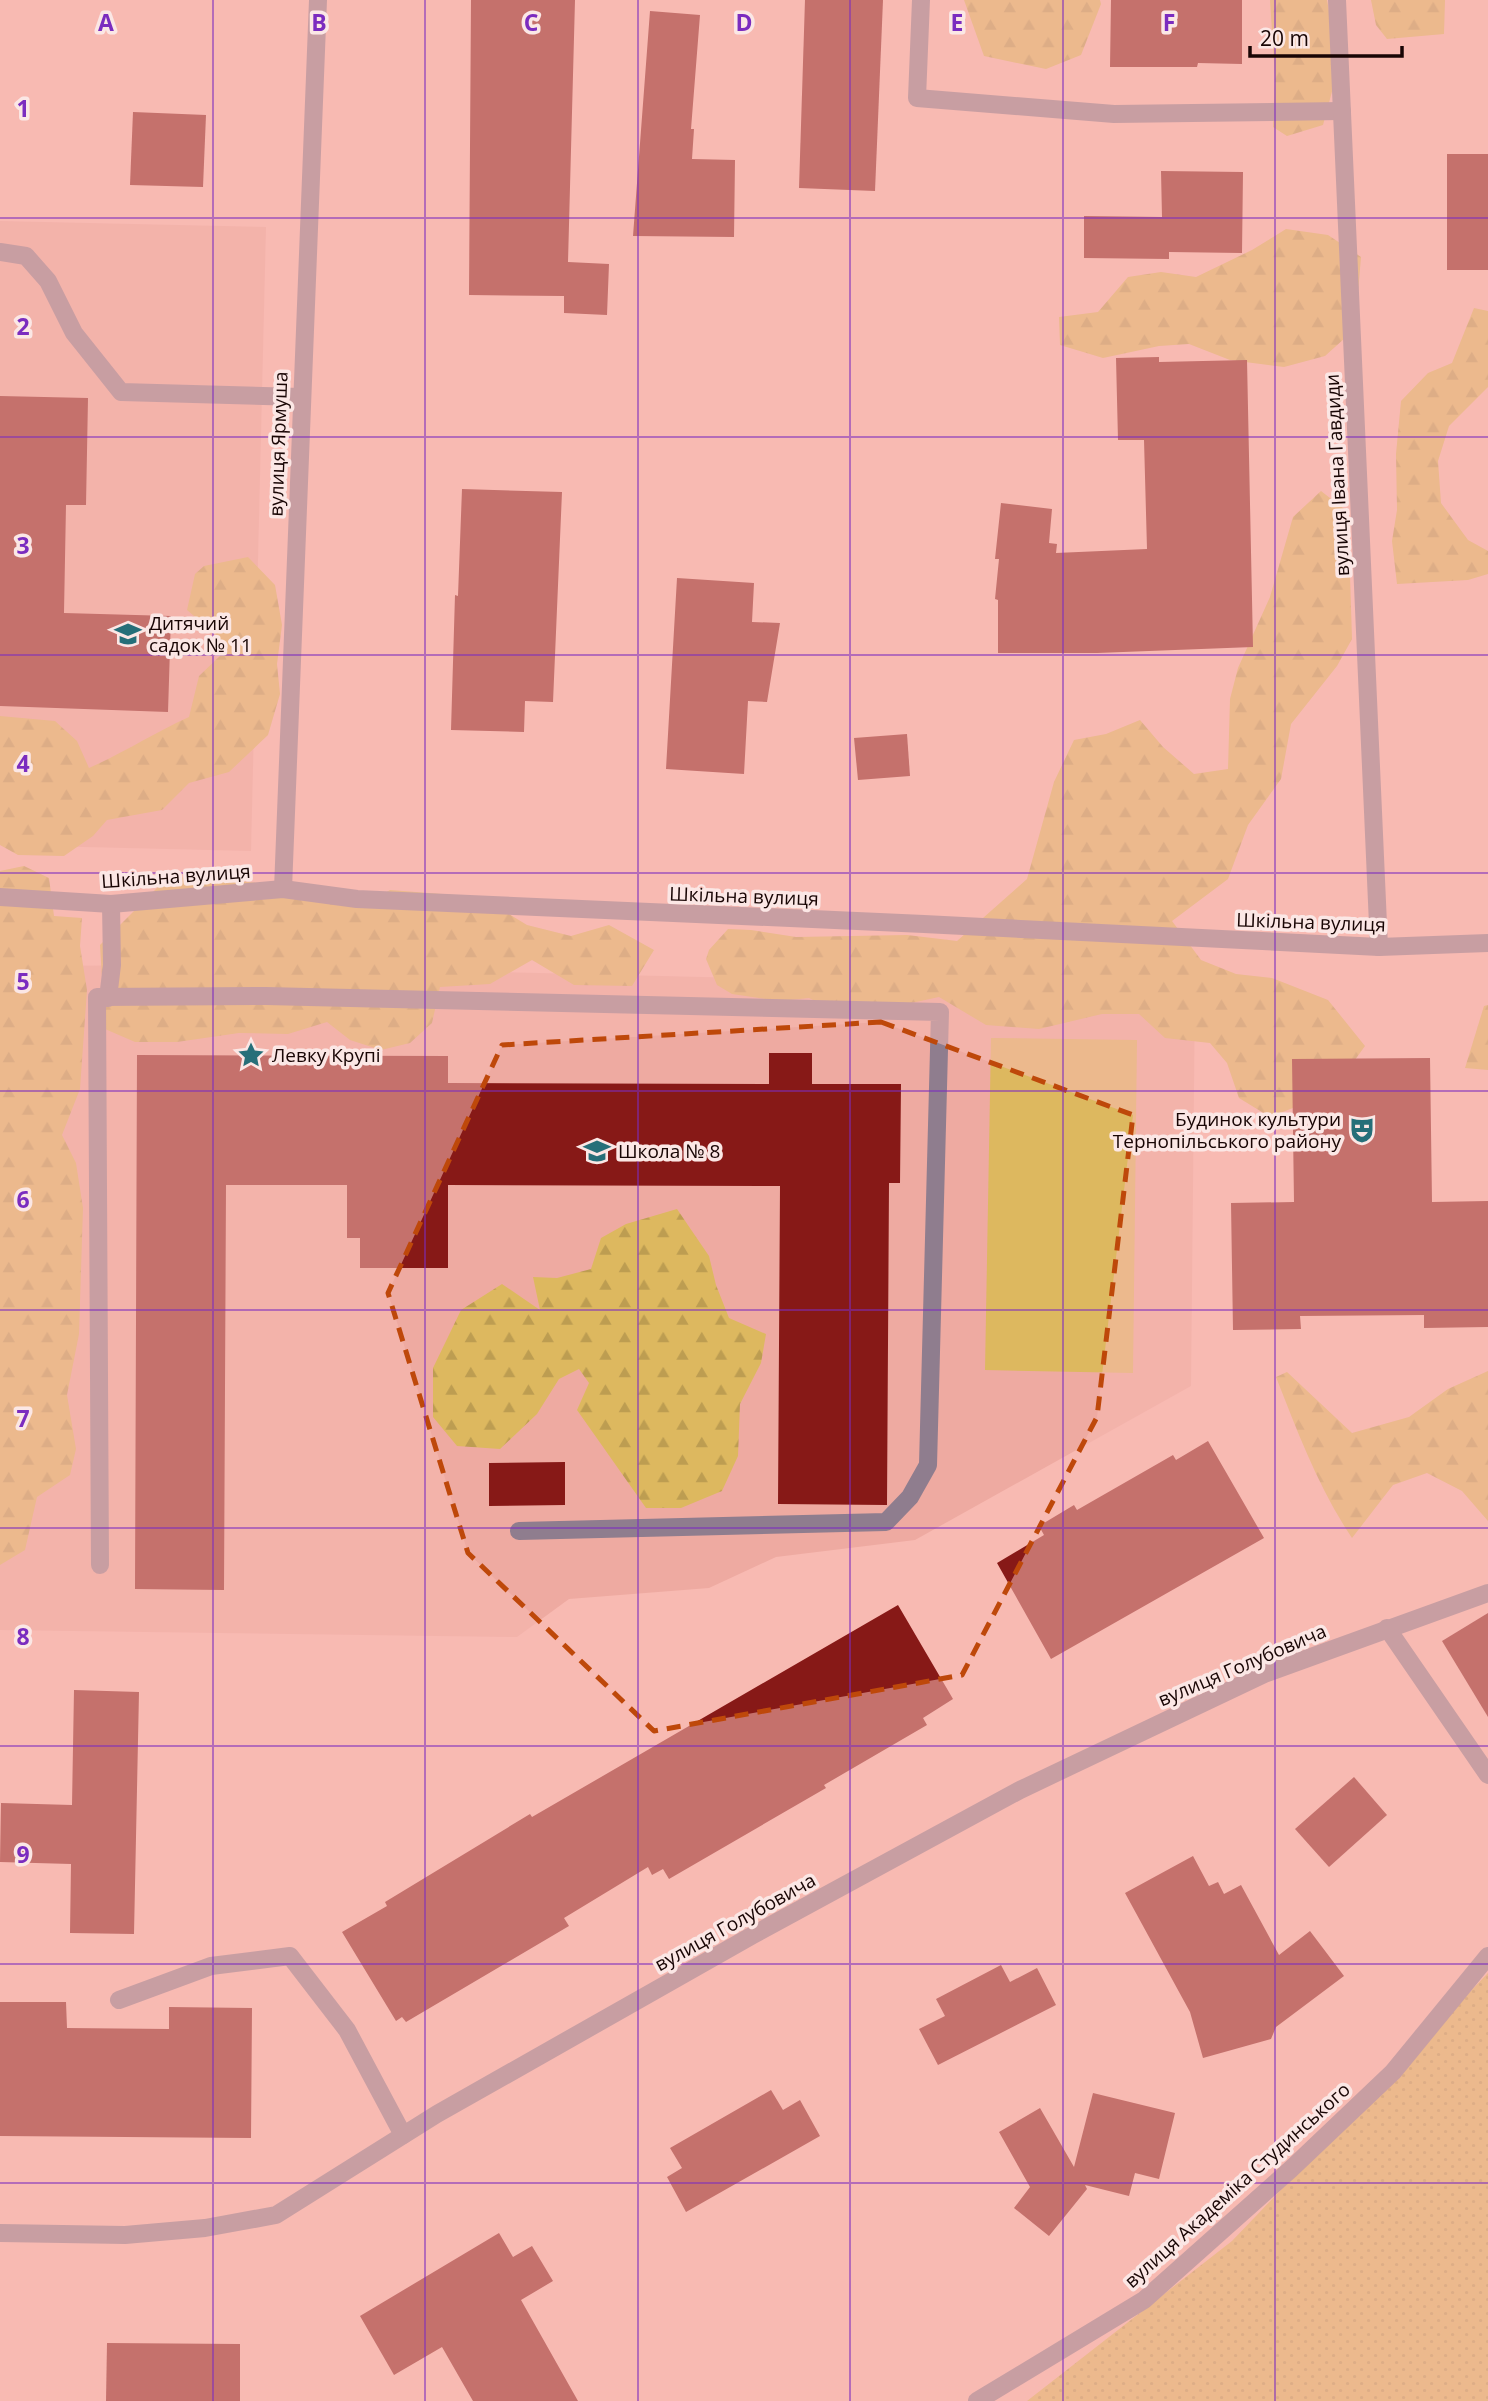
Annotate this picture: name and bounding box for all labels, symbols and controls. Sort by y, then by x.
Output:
text: A [98,6,114,38]
text: B [311,6,327,38]
text: C [524,6,538,38]
text: D [735,6,753,38]
text: E [951,6,963,38]
text: F [1163,6,1175,38]
scale bar [1250,14,1402,58]
text: 20 m [1260,24,1309,52]
text: 1 [16,92,30,124]
text: 2 [16,310,30,342]
street label: вулиця Ярмуша [262,371,294,517]
street label: вулиця Івана Гавдиди [1319,373,1355,577]
text: 3 [16,529,30,561]
place label: Дитячий садок № 11 [149,610,252,658]
school or university icon: Дитячий садок № 11 [113,619,143,649]
text: 4 [16,747,30,779]
street label: Шкільна вулиця [100,858,252,894]
street label: Шкільна вулиця [669,880,819,912]
street label: Шкільна вулиця [1236,906,1386,938]
text: 5 [16,965,30,997]
place icon: Левку Крупі [236,1040,266,1070]
place label: Левку Крупі [272,1042,381,1068]
place label: Будинок культури Тернопільського району [1113,1106,1341,1154]
theatre icon: Будинок культури Тернопільського району [1347,1115,1377,1145]
school or university icon: Школа № 8 [582,1136,612,1166]
place label: Школа № 8 [618,1138,720,1164]
text: 6 [16,1183,30,1215]
text: 7 [16,1402,30,1434]
street label: вулиця Голубовича [1154,1618,1330,1712]
text: 8 [16,1620,30,1652]
text: 9 [16,1838,30,1870]
street label: вулиця Голубовича [650,1867,820,1977]
street label: вулиця Академіка Студинського [1119,2077,1355,2293]

